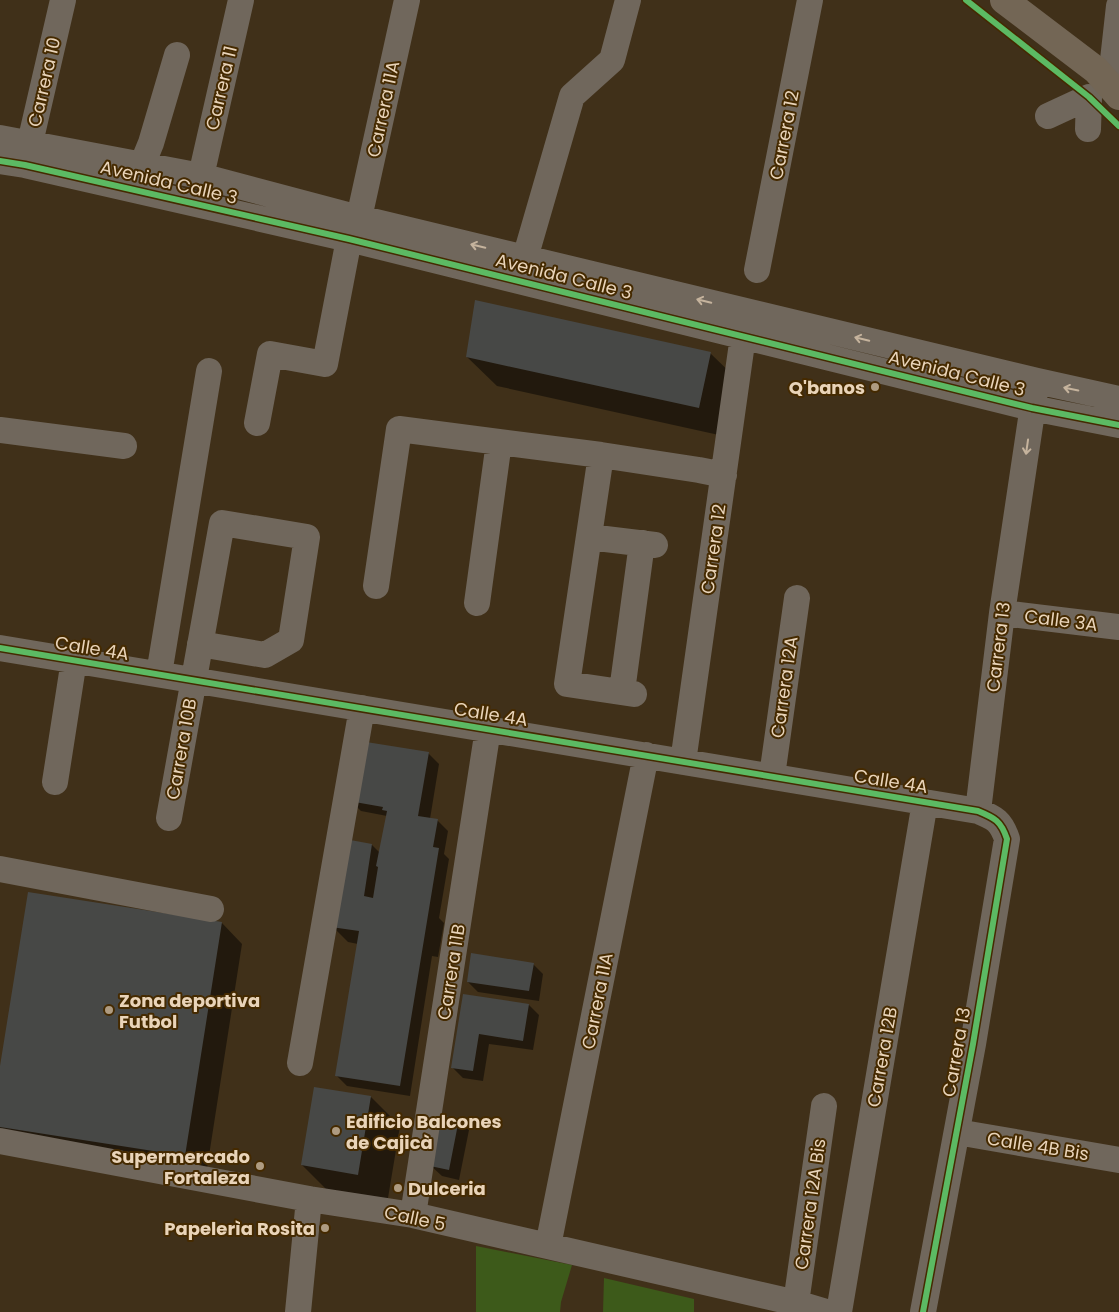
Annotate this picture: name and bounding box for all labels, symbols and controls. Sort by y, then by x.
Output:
street label: Carrera 10 [22,35,66,129]
street label: Carrera 11 [199,43,243,133]
street label: Carrera 11A [361,58,405,160]
street label: Carrera 12 [763,88,805,182]
street label: Avenida Calle 3 [98,154,240,210]
one-way arrow [471,241,487,250]
street label: Avenida Calle 3 [493,247,635,305]
one-way arrow [697,296,713,305]
one-way arrow [855,334,871,343]
street label: Avenida Calle 3 [886,344,1028,402]
place label: Q'banos [789,375,865,400]
marker: Q'banos [869,381,881,393]
one-way arrow [1064,383,1080,393]
one-way arrow [1021,438,1031,454]
street label: Carrera 12 [694,502,732,596]
street label: Carrera 13 [980,600,1016,694]
street label: Calle 3A [1023,603,1099,637]
street label: Calle 4A [53,630,131,666]
street label: Carrera 12A [764,634,804,740]
street label: Carrera 10B [160,696,202,802]
street label: Calle 4A [452,696,530,732]
street label: Calle 4A [852,763,930,799]
street label: Carrera 11B [431,922,471,1022]
street label: Carrera 11A [575,951,619,1051]
place label: Zona deportiva Futbol [119,988,260,1034]
marker: Zona deportiva Futbol [103,1004,115,1016]
street label: Carrera 12B [861,1005,903,1109]
street label: Carrera 13 [936,1005,976,1099]
place label: Edificio Balcones de Cajicà [346,1109,502,1155]
marker: Edificio Balcones de Cajicà [330,1125,342,1137]
street label: Calle 4B Bis [985,1126,1091,1166]
street label: Carrera 12A Bis [788,1137,832,1271]
place label: Supermercado Fortaleza [111,1144,250,1190]
marker: Supermercado Fortaleza [254,1160,266,1172]
place label: Dulceria [408,1176,486,1201]
marker: Dulceria [392,1182,404,1194]
street label: Calle 5 [382,1199,448,1237]
place label: Papelerìa Rosita [164,1216,315,1241]
marker: Papelerìa Rosita [319,1222,331,1234]

